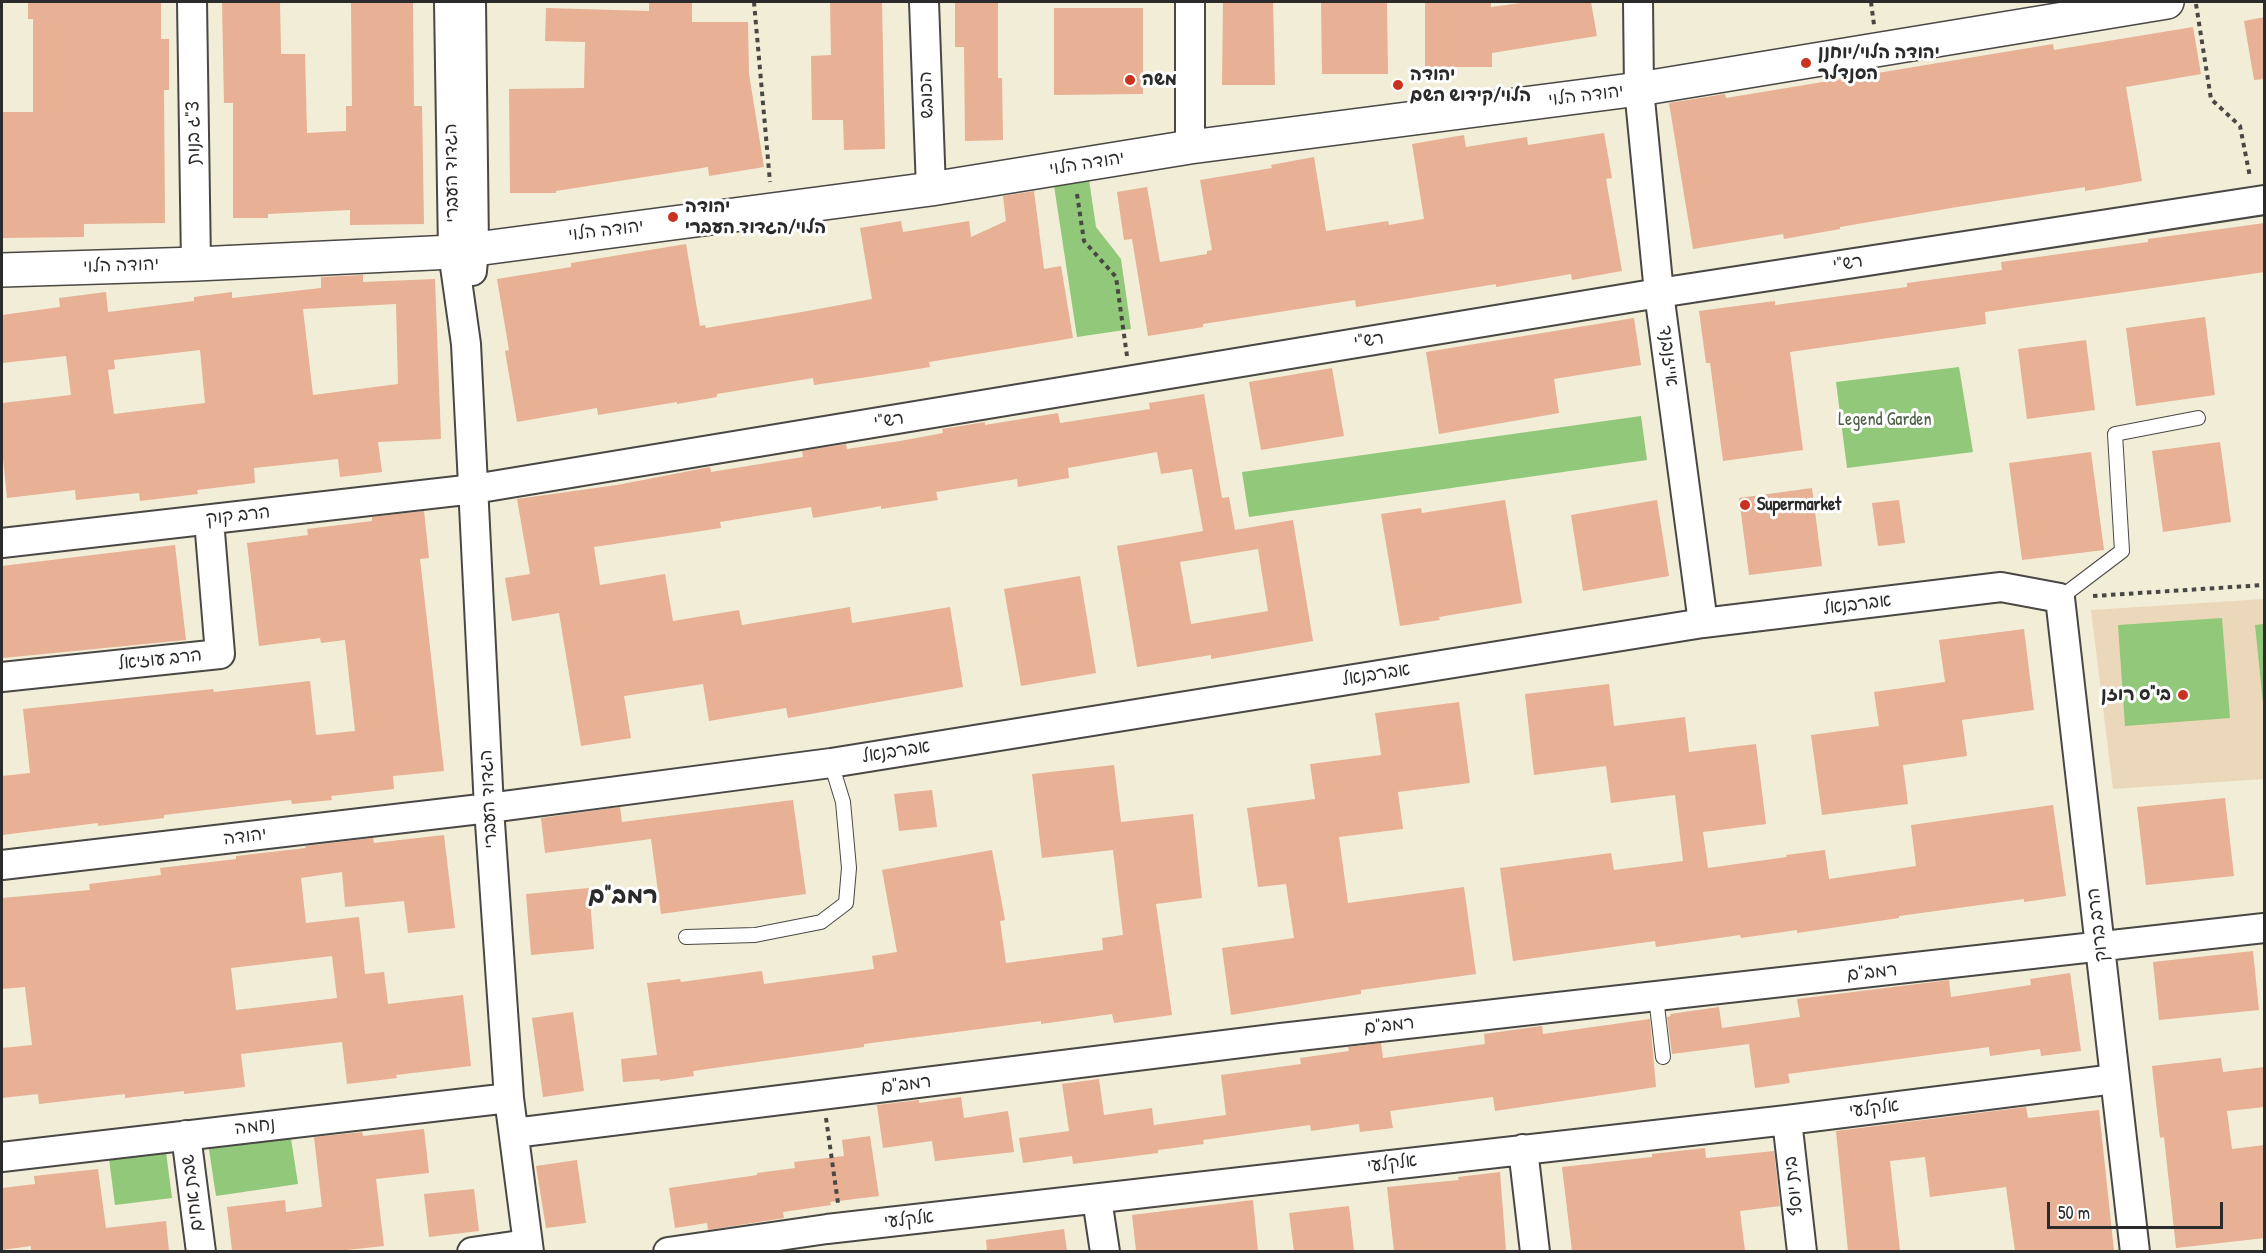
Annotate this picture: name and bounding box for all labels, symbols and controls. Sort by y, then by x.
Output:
place label: יהודה הלוי/יוחנן הסנדלר [1818,42,1940,84]
marker: יהודה הלוי/יוחנן הסנדלר [1799,56,1813,70]
place label: יהודה הלוי/קידוש השם [1410,64,1531,106]
place label: משה [1142,69,1177,91]
street label: הכובש [915,71,939,119]
marker: משה [1123,73,1137,87]
marker: יהודה הלוי/קידוש השם [1391,78,1405,92]
street label: יהודה הלוי [1547,81,1625,111]
street label: צ"ג בנות [183,101,205,165]
street label: הגדוד העברי [440,123,464,223]
street label: יהודה הלוי [1048,147,1126,181]
place label: יהודה הלוי/הגדוד העברי [685,196,826,238]
marker: יהודה הלוי/הגדוד העברי [666,210,680,224]
street label: יהודה הלוי [567,216,645,246]
street label: רש"י [1831,251,1865,277]
street label: יהודה הלוי [83,254,159,278]
street label: אייזנבנד [1654,324,1682,388]
street label: רש"י [1352,328,1386,354]
street label: רש"י [872,408,906,434]
park label: Legend Garden [1838,409,1932,431]
place label: Supermarket [1757,494,1841,516]
marker: Supermarket [1738,498,1752,512]
street label: הרב קוק [205,502,271,530]
street label: אברבנאל [1821,590,1893,620]
street label: הרב עוזיאל [117,645,203,675]
street label: אברבנאל [1340,659,1412,691]
place label: בי"ס רוזן [2101,684,2171,706]
marker: בי"ס רוזן [2176,688,2190,702]
street label: אברבנאל [860,736,932,768]
street label: הגדוד העברי [476,749,502,849]
street label: יהודה [222,824,268,850]
district label: רמב"ם [588,883,658,911]
street label: הרב ברוק [2083,887,2113,963]
street label: רמב"ם [1845,960,1899,986]
street label: רמב"ם [1362,1013,1416,1039]
street label: רמב"ם [879,1071,933,1099]
street label: אלקלעי [1848,1095,1900,1123]
street label: נחמה [233,1114,277,1140]
street label: אלקלעי [1366,1150,1418,1178]
street label: שבת אחים [178,1153,208,1233]
street label: בית יוסף [1780,1155,1808,1217]
scale bar [2050,1190,2226,1228]
text: 50 m [2058,1200,2090,1225]
street label: אלקלעי [883,1207,935,1233]

